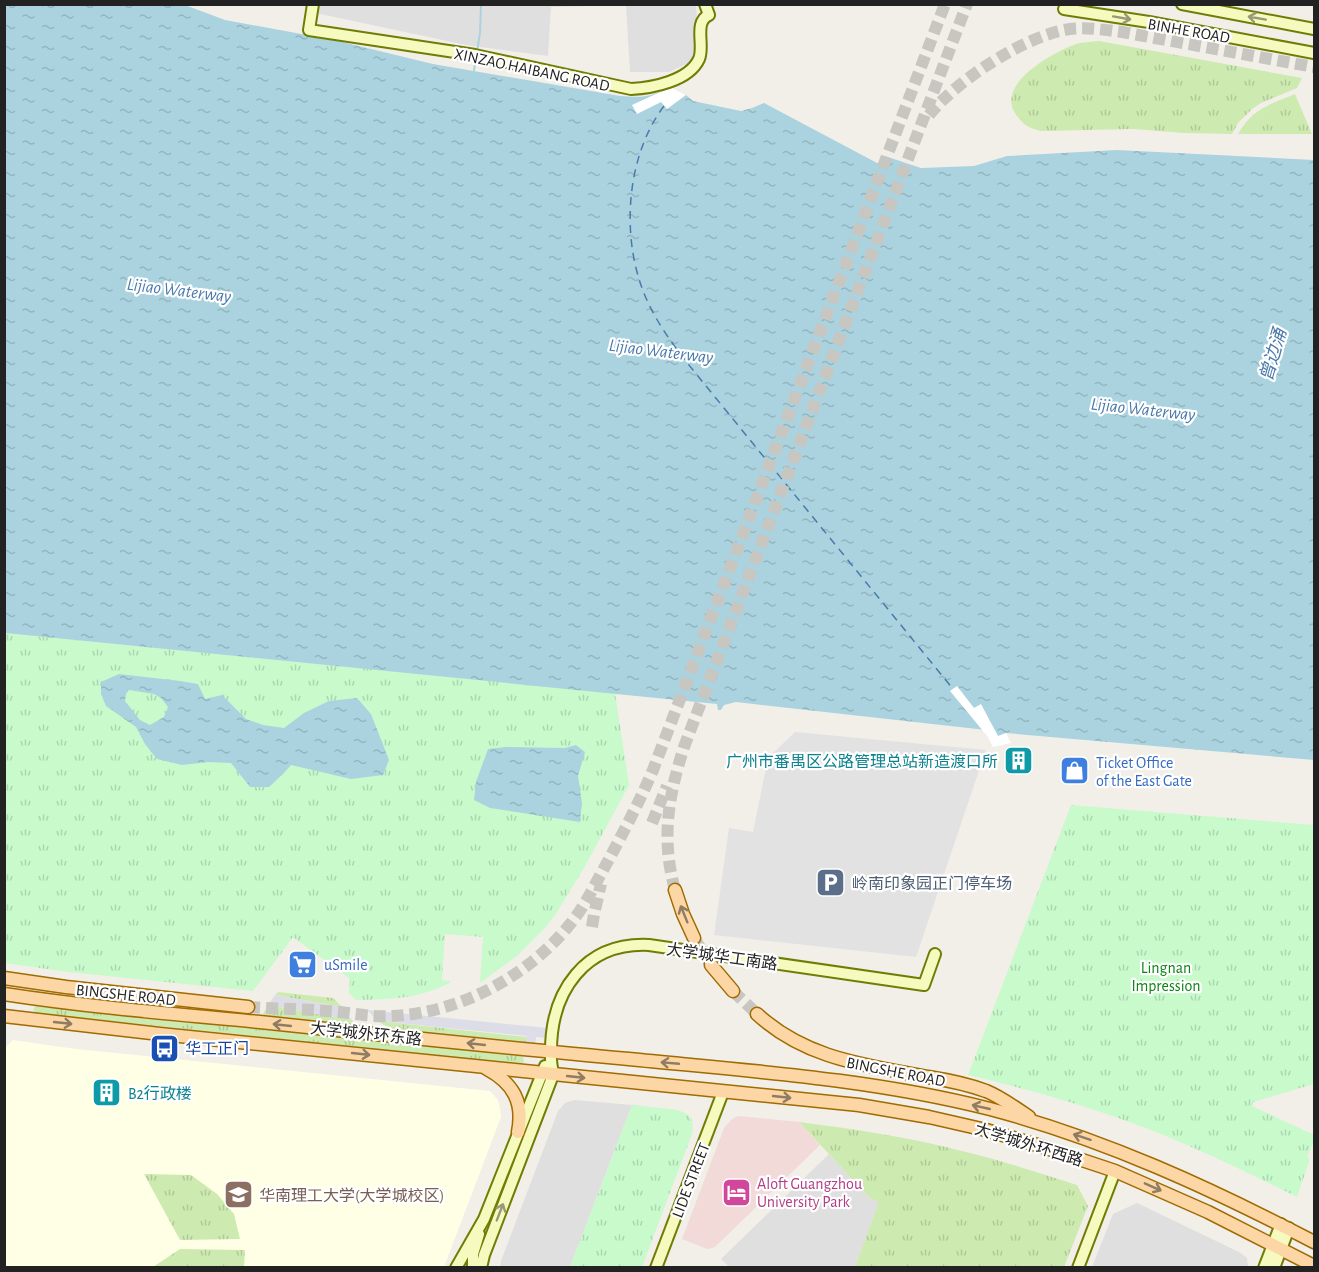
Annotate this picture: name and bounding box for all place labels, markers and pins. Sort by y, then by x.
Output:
building icon: 广州市番禺区公路管理总站新造渡口所 [1003,745,1035,777]
place label: 广州市番禺区公路管理总站新造渡口所 [726,753,998,770]
shop icon: Ticket Office of the East Gate [1059,755,1091,787]
place label: Ticket Office of the East Gate [1096,755,1192,789]
parking icon: 岭南印象园正门停车场 [815,867,847,899]
place label: 岭南印象园正门停车场 [852,874,1012,892]
supermarket icon: uSmile [287,948,319,980]
place label: uSmile [324,957,368,973]
bus stop icon: 华工正门 [148,1032,180,1064]
place label: 华工正门 [185,1040,249,1057]
building icon: B2行政楼 [91,1077,123,1109]
place label: B2行政楼 [128,1085,192,1102]
hotel icon: Aloft Guangzhou University Park [720,1176,752,1208]
place label: Aloft Guangzhou University Park [757,1176,862,1211]
school or university icon: 华南理工大学(大学城校区) [222,1179,254,1211]
place label: 华南理工大学(大学城校区) [259,1187,445,1204]

